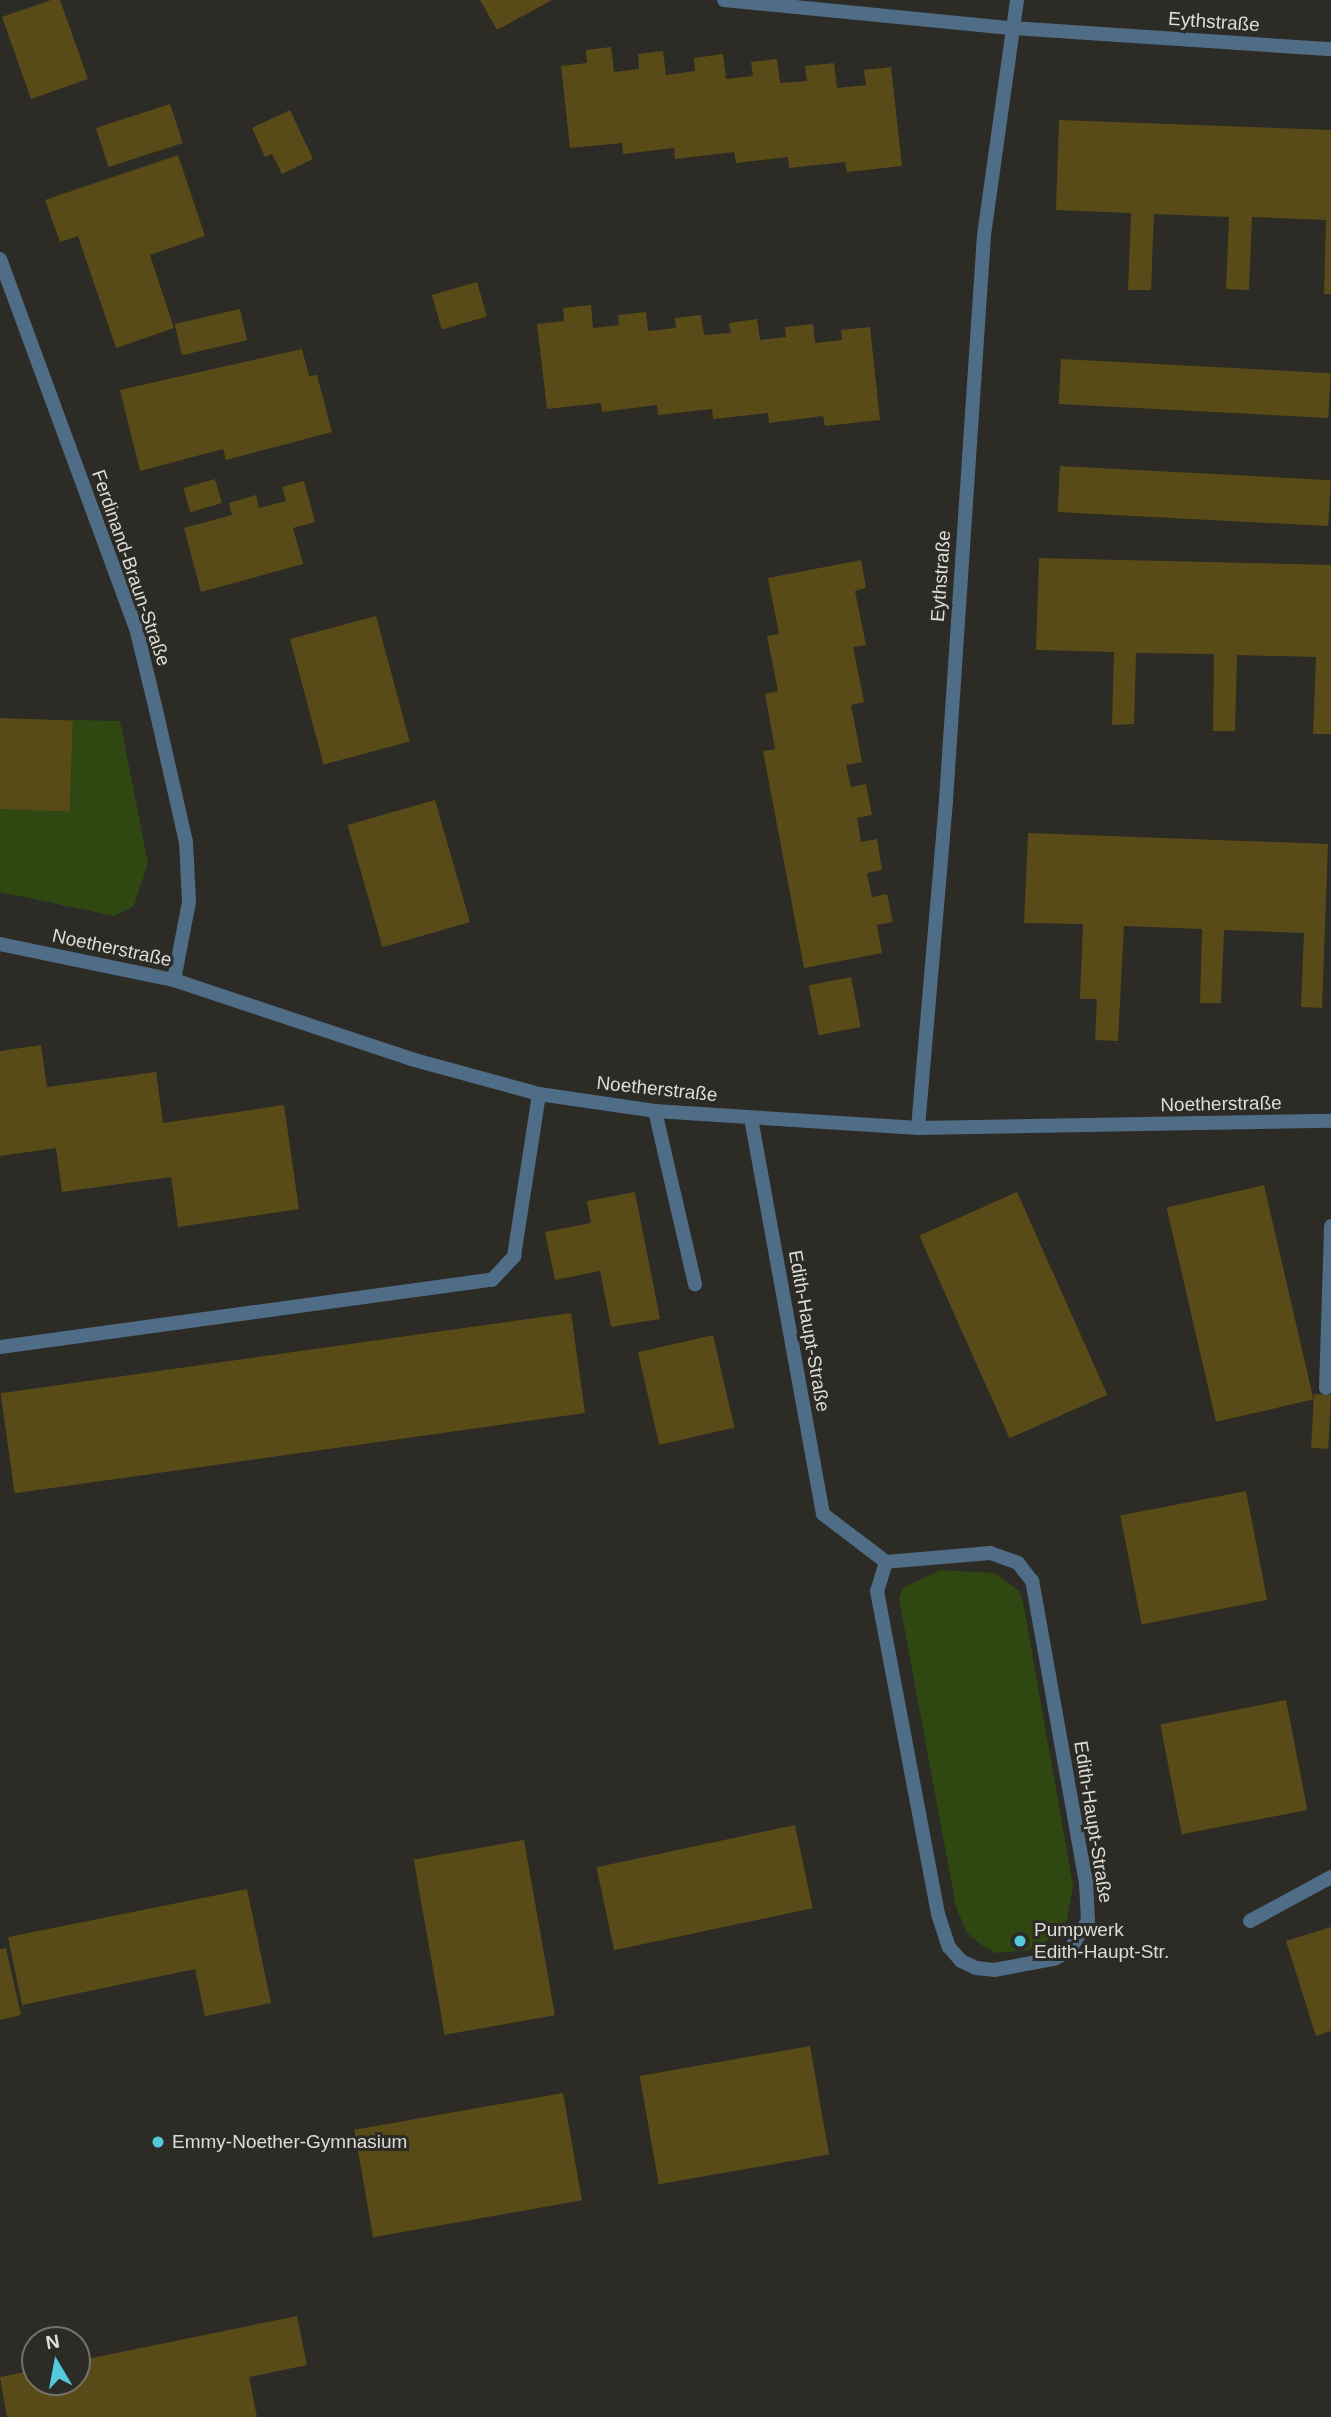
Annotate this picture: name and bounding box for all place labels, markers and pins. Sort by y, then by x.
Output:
place label: Pumpwerk Edith-Haupt-Str. [1034,1919,1169,1963]
marker: Pumpwerk Edith-Haupt-Str. [1012,1933,1028,1949]
place label: Emmy-Noether-Gymnasium [172,2131,407,2153]
marker: Emmy-Noether-Gymnasium [150,2134,166,2150]

